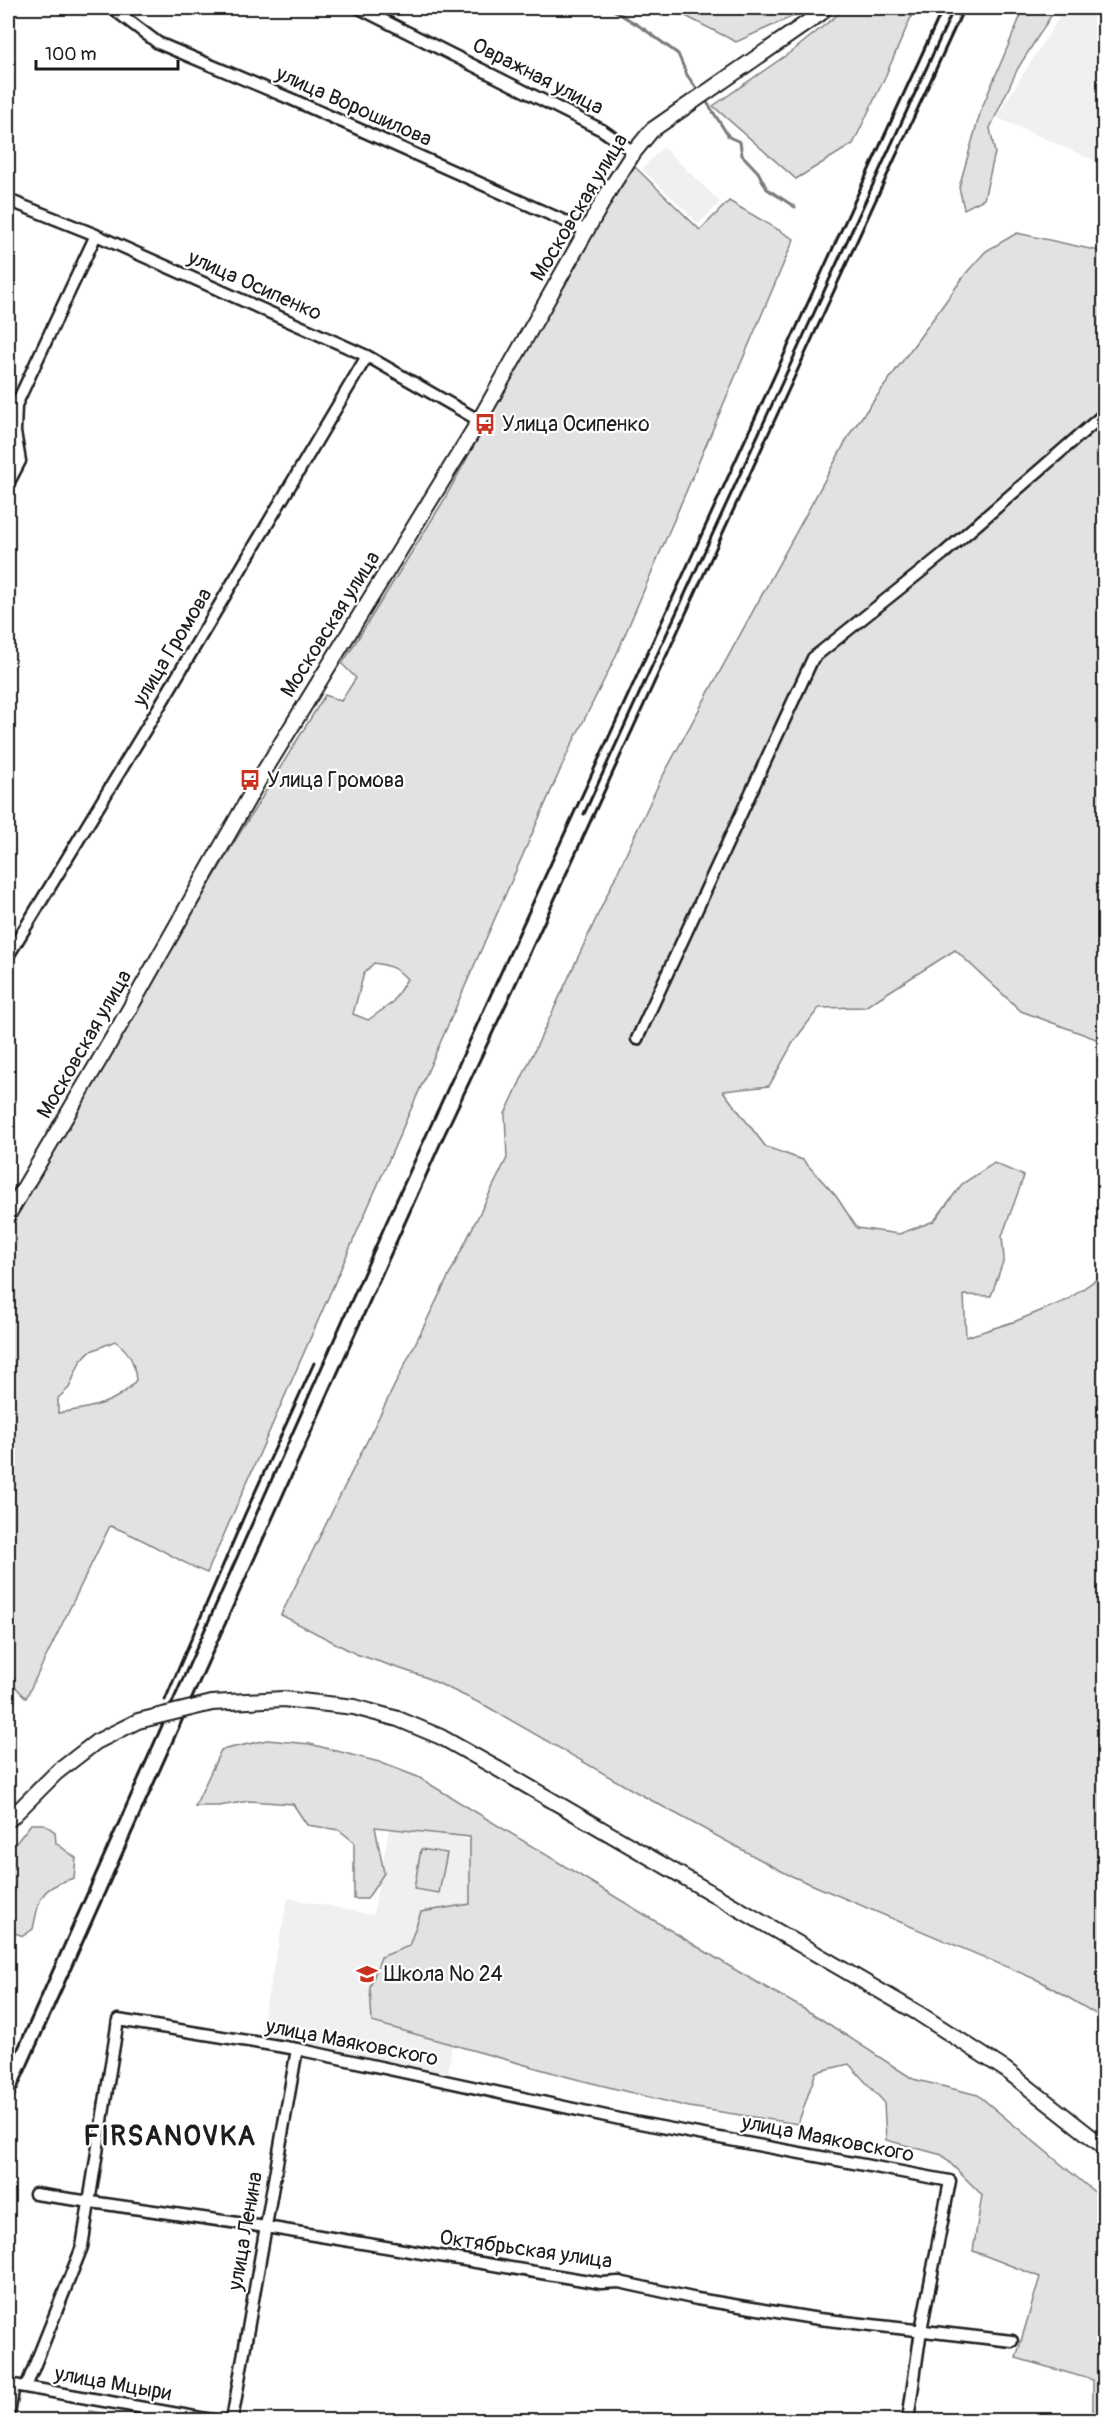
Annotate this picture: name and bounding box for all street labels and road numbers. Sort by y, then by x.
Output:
street label: Овражная улица [468,32,608,121]
street label: улица Ворошилова [271,60,436,153]
street label: Московская улица [525,129,634,286]
street label: улица Осипенко [183,243,326,327]
street label: Московская улица [275,546,386,702]
street label: улица Громова [126,583,218,712]
street label: Московская улица [31,965,138,1124]
street label: улица Маяковского [262,2012,441,2072]
street label: улица Маяковского [738,2108,917,2168]
street label: улица Ленина [222,2170,269,2293]
street label: Октябрьская улица [438,2224,614,2275]
street label: улица Мцыри [52,2360,173,2407]

